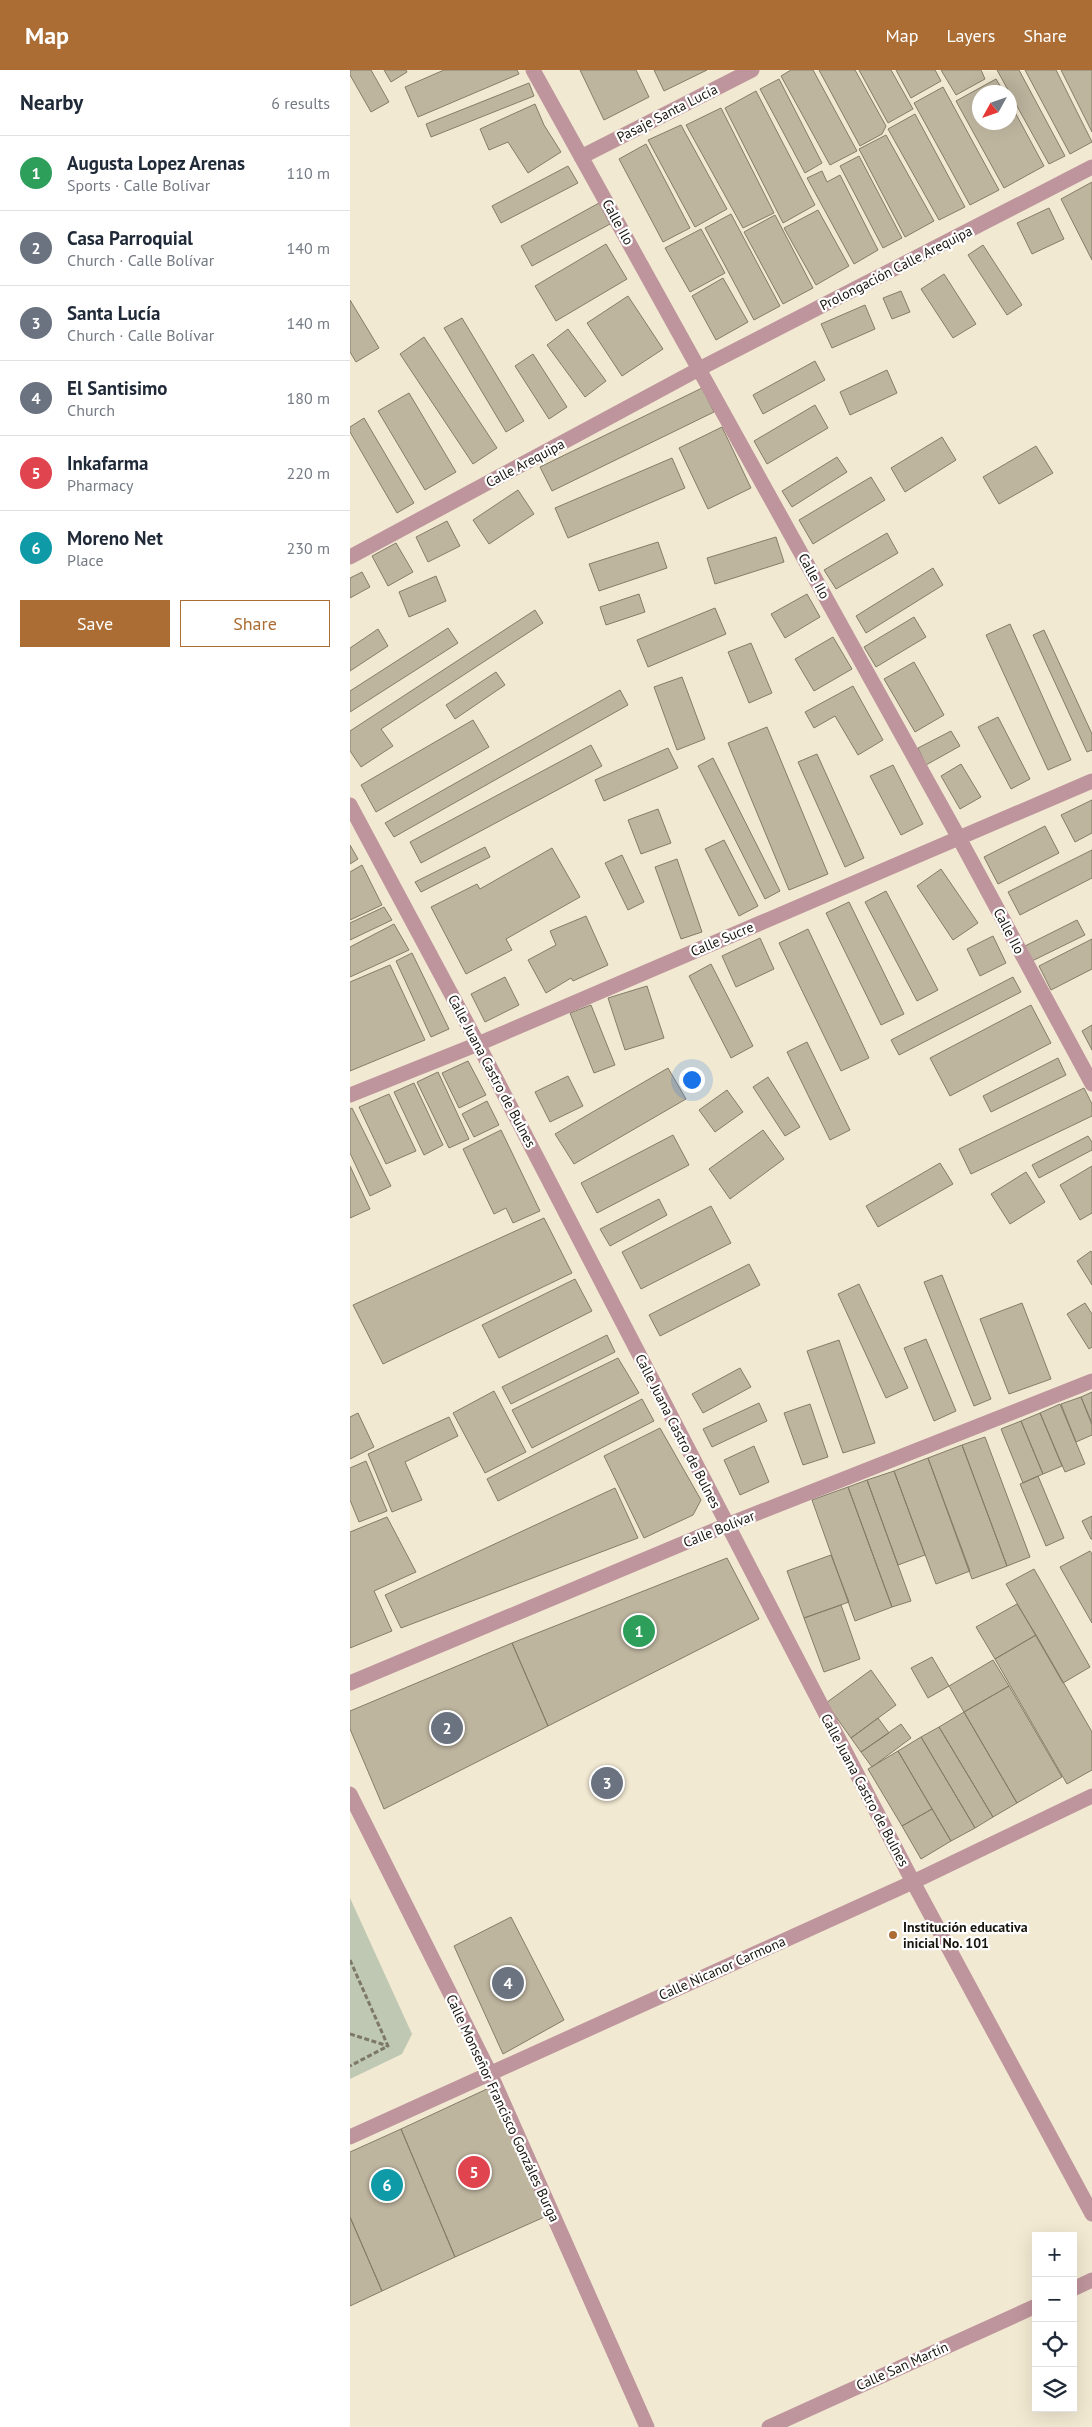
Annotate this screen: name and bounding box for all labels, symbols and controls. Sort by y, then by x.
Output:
text: Map [25,20,69,51]
text: Map [886,24,918,47]
text: Layers [946,24,995,47]
text: Share [1023,24,1067,47]
street label: Pasaje Santa Lucía [614,80,720,146]
north arrow [972,85,1017,130]
text: Nearby [20,89,83,116]
text: 6 results [271,93,330,113]
text: Augusta Lopez Arenas [67,151,245,175]
text: 1 [31,163,41,183]
text: 110 m [287,163,330,183]
text: Sports · Calle Bolívar [67,175,210,195]
street label: Calle Ilo [598,196,638,248]
street label: Prolongación Calle Arequipa [817,222,975,314]
text: Casa Parroquial [67,226,193,250]
text: 2 [31,238,41,258]
text: 140 m [287,238,330,258]
text: Church · Calle Bolívar [67,250,214,270]
text: Santa Lucía [67,301,160,325]
text: 3 [31,313,41,333]
text: 140 m [287,313,330,333]
text: Church · Calle Bolívar [67,325,214,345]
text: El Santisimo [67,376,168,400]
text: 4 [31,388,41,408]
text: 180 m [287,388,330,408]
text: Church [67,400,115,420]
street label: Calle Arequipa [483,435,567,491]
text: Inkafarma [67,451,148,475]
text: 5 [31,463,41,483]
text: 220 m [287,463,330,483]
text: Pharmacy [67,475,133,495]
text: Moreno Net [67,526,163,550]
text: 6 [31,538,41,558]
text: 230 m [287,538,330,558]
text: Place [67,550,104,570]
street label: Calle Ilo [794,550,834,602]
button: Save [20,600,170,647]
button: Share [180,600,330,647]
street label: Calle Ilo [989,905,1029,957]
street label: Calle Sucre [688,918,756,960]
street label: Calle Juana Castro de Bulnes [444,991,540,1151]
your location [679,1067,705,1093]
street label: Calle Juana Castro de Bulnes [631,1351,725,1511]
street label: Calle Bolívar [681,1506,758,1552]
pin: 1 [623,1612,655,1650]
pin: 2 [431,1709,463,1747]
street label: Calle Juana Castro de Bulnes [817,1710,913,1870]
pin: 3 [591,1764,623,1802]
place label: Institución educativa inicial No. 101 [903,1918,1028,1952]
marker: Institución educativa inicial No. 101 [887,1929,899,1941]
street label: Calle Nicanor Carmona [656,1932,788,2004]
pin: 4 [492,1964,524,2002]
street label: Calle Monseñor Francisco Gonzáles Burga [442,1991,564,2225]
pin: 5 [458,2153,490,2191]
pin: 6 [371,2166,403,2204]
map controls [1032,2232,1077,2412]
button: + [1032,2232,1077,2277]
button: − [1032,2277,1077,2322]
button: locate [1032,2322,1077,2367]
street label: Calle San Martín [853,2338,951,2394]
button: layers [1032,2367,1077,2412]

